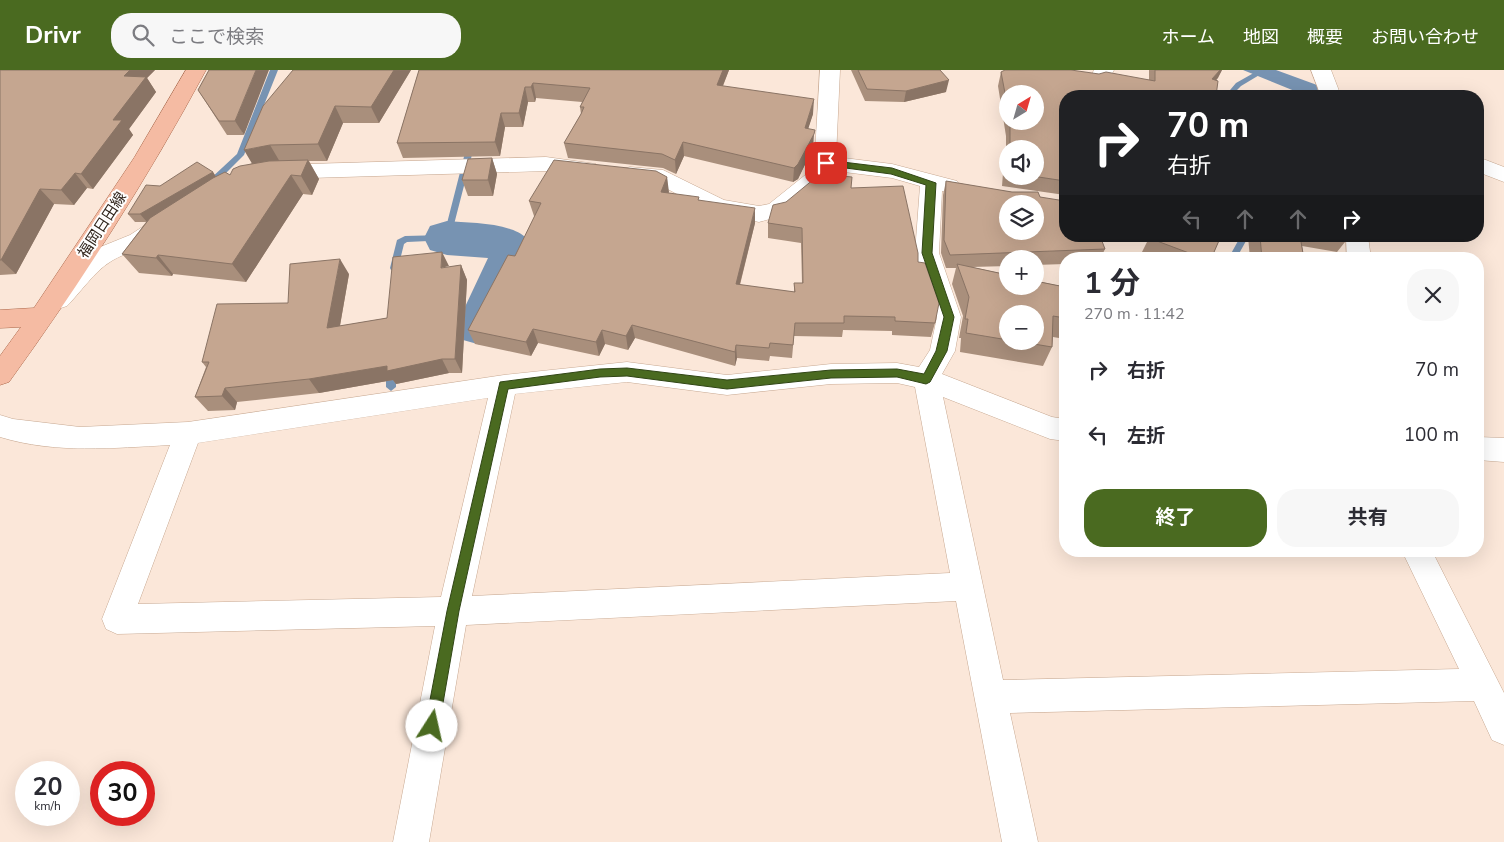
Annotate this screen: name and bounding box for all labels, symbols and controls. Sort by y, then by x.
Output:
search box [111,13,461,58]
text: Drivr [25,19,81,51]
icon: search [129,21,157,49]
text: ここで検索 [169,24,264,50]
text: ホーム [1162,25,1215,49]
text: 地図 [1243,25,1279,49]
text: 概要 [1307,25,1343,49]
text: お問い合わせ [1371,25,1479,49]
north arrow [999,85,1044,130]
map controls [999,85,1044,350]
text: 70 m [1167,102,1249,149]
icon: right [1084,110,1149,175]
button: sound [999,140,1044,185]
pin [805,142,847,184]
icon: arrive [812,149,840,177]
text: 右折 [1167,151,1211,181]
street label: 福岡日田線 [73,188,131,262]
button: layers [999,195,1044,240]
icon: left [1178,205,1206,233]
icon: ahead [1231,205,1259,233]
icon: ahead [1284,205,1312,233]
icon: right [1337,205,1365,233]
button: + [999,250,1044,295]
text: 1 分 [1084,263,1140,304]
button: close [1407,269,1459,321]
text: 270 m · 11:42 [1084,303,1185,325]
button: − [999,305,1044,350]
icon: right [1084,356,1112,384]
text: 70 m [1415,357,1459,383]
text: 右折 [1127,358,1165,384]
icon: left [1084,421,1112,449]
text: 100 m [1404,422,1459,448]
text: 左折 [1127,423,1165,449]
button: 終了 [1084,489,1267,547]
button: 共有 [1277,489,1459,547]
position arrow [405,699,457,751]
speed limit sign: 30 [90,761,155,826]
text: 20 [32,770,63,804]
text: km/h [34,798,61,814]

